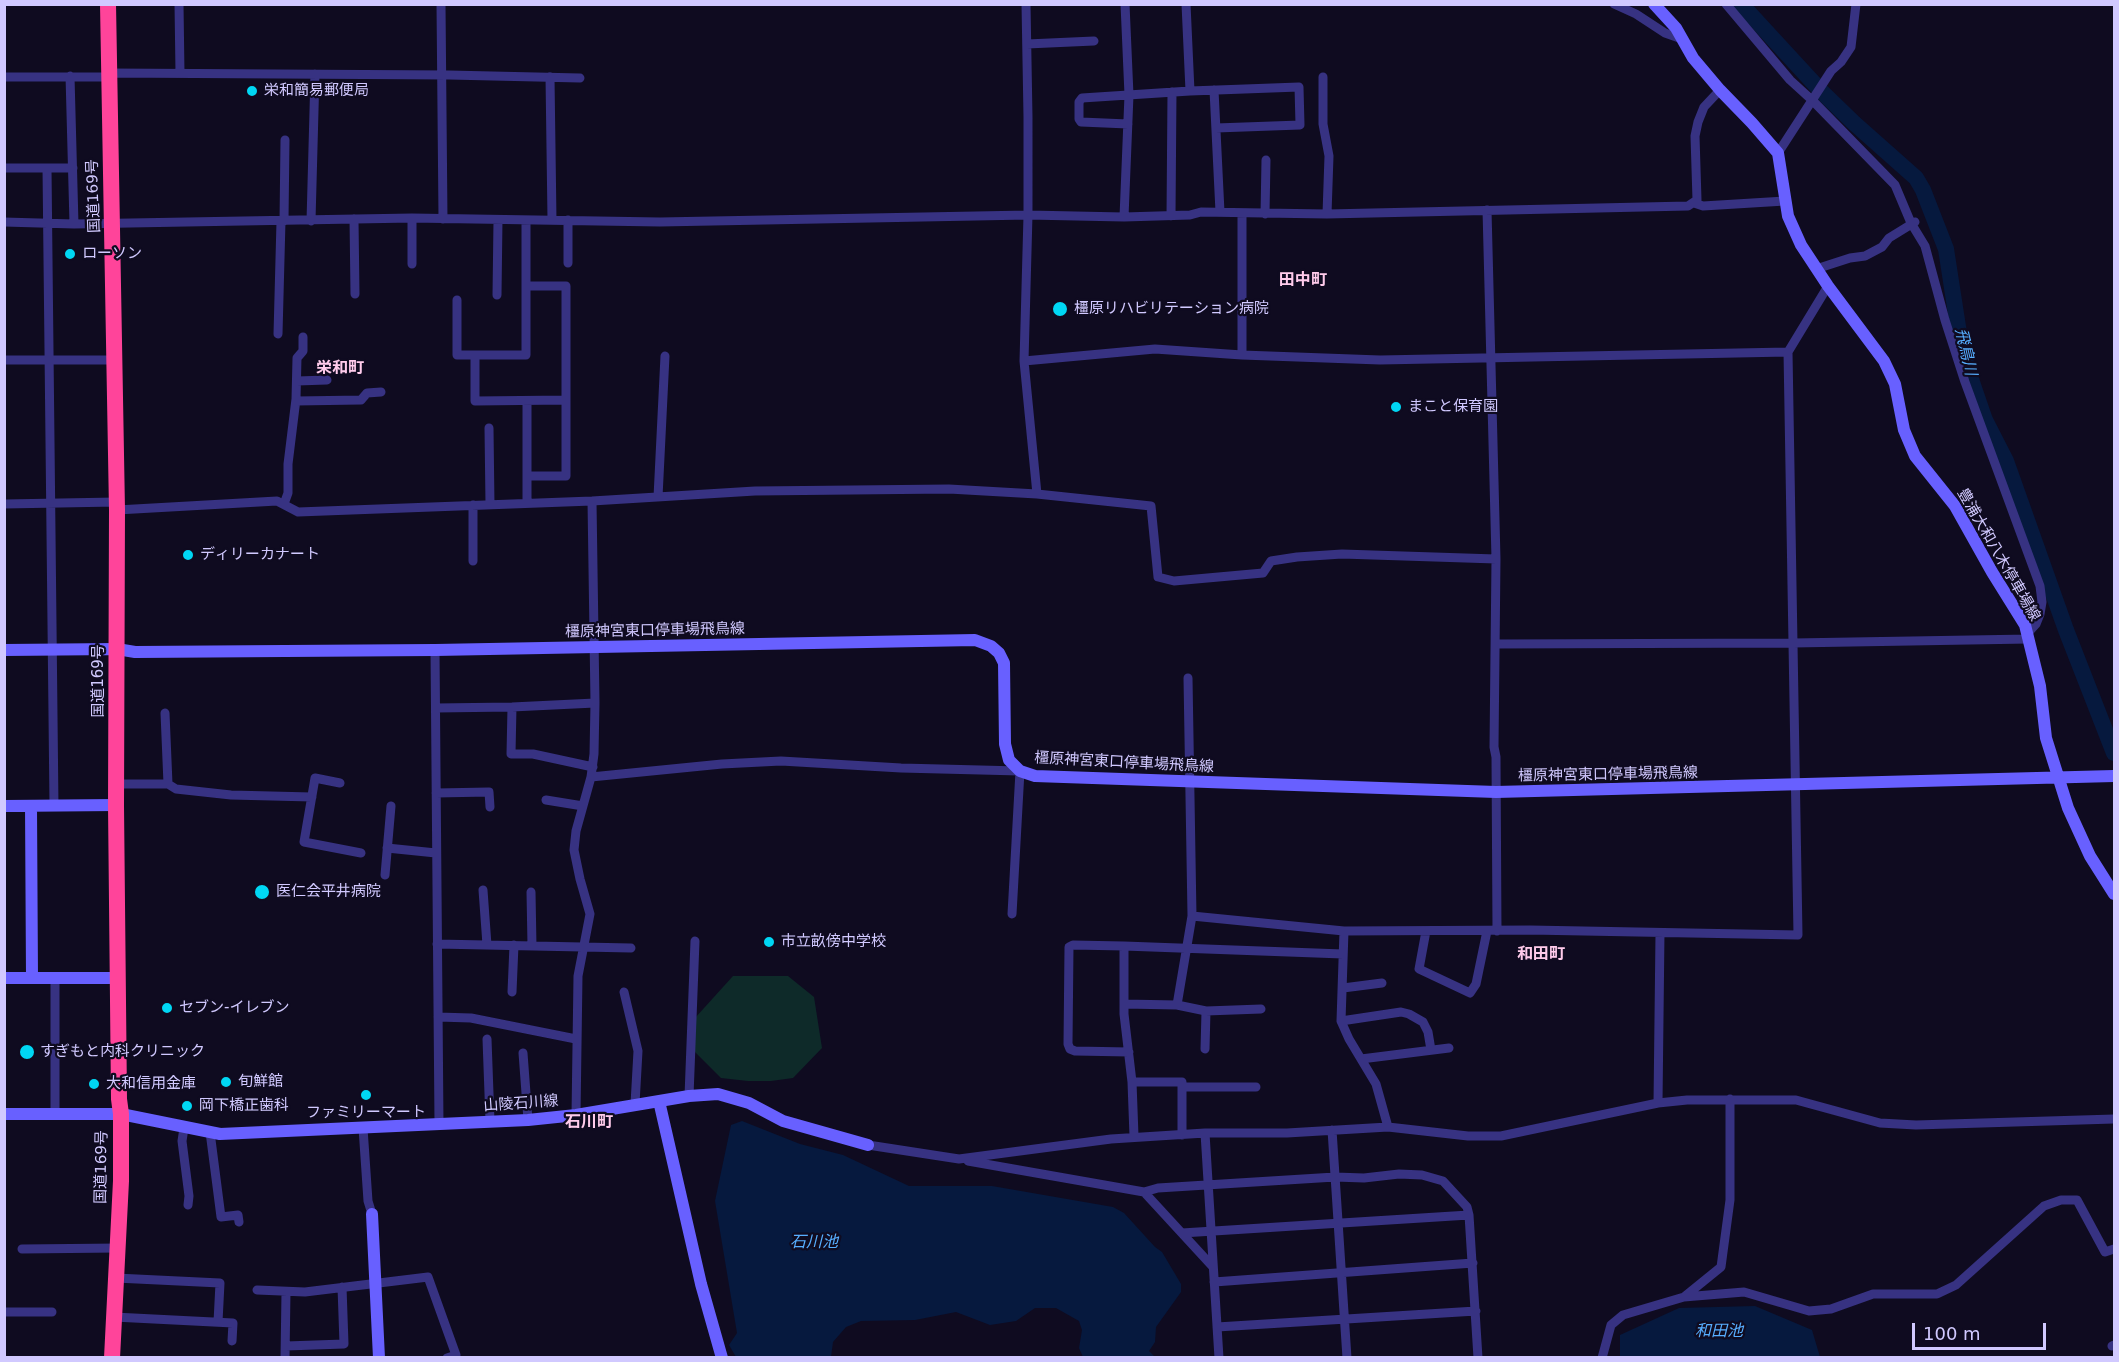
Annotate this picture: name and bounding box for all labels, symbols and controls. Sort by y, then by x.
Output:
place label: 栄和簡易郵便局 [264,82,369,100]
marker: 栄和簡易郵便局 [245,84,259,98]
street label: 国道169号 [84,159,104,233]
place label: ローソン [82,245,142,263]
marker: ローソン [63,247,77,261]
district label: 田中町 [1279,271,1327,291]
marker: 橿原リハビリテーション病院 [1051,300,1069,318]
place label: 橿原リハビリテーション病院 [1074,300,1269,318]
water label: 飛鳥川 [1950,326,1980,378]
district label: 栄和町 [316,359,364,379]
place label: まこと保育園 [1408,398,1498,416]
marker: まこと保育園 [1389,400,1403,414]
street label: 豊浦大和八木停車場線 [1953,486,2043,624]
place label: ディリーカナート [200,546,320,564]
marker: ディリーカナート [181,548,195,562]
street label: 橿原神宮東口停車場飛鳥線 [565,620,745,642]
street label: 国道169号 [90,644,108,718]
street label: 橿原神宮東口停車場飛鳥線 [1034,749,1214,777]
street label: 橿原神宮東口停車場飛鳥線 [1518,764,1698,786]
marker: 医仁会平井病院 [253,883,271,901]
place label: 医仁会平井病院 [276,883,381,901]
place label: 市立畝傍中学校 [781,933,886,951]
marker: 市立畝傍中学校 [762,935,776,949]
district label: 和田町 [1517,945,1565,965]
place label: セブン-イレブン [179,999,289,1017]
marker: セブン-イレブン [160,1001,174,1015]
marker: すぎもと内科クリニック [18,1043,36,1061]
place label: すぎもと内科クリニック [40,1043,205,1061]
place label: 旬鮮館 [238,1073,283,1091]
place label: 大和信用金庫 [106,1075,196,1093]
marker: 旬鮮館 [219,1075,233,1089]
marker: 大和信用金庫 [87,1077,101,1091]
marker: ファミリーマート [359,1088,373,1102]
street label: 山陵石川線 [483,1092,559,1116]
place label: 岡下橋正歯科 [199,1097,289,1115]
marker: 岡下橋正歯科 [180,1099,194,1113]
place label: ファミリーマート [306,1104,426,1122]
district label: 石川町 [565,1113,613,1133]
street label: 国道169号 [92,1130,112,1204]
water label: 石川池 [790,1233,838,1253]
scale bar [1915,1311,2048,1349]
water label: 和田池 [1695,1322,1743,1342]
text: 100 m [1923,1323,1981,1344]

